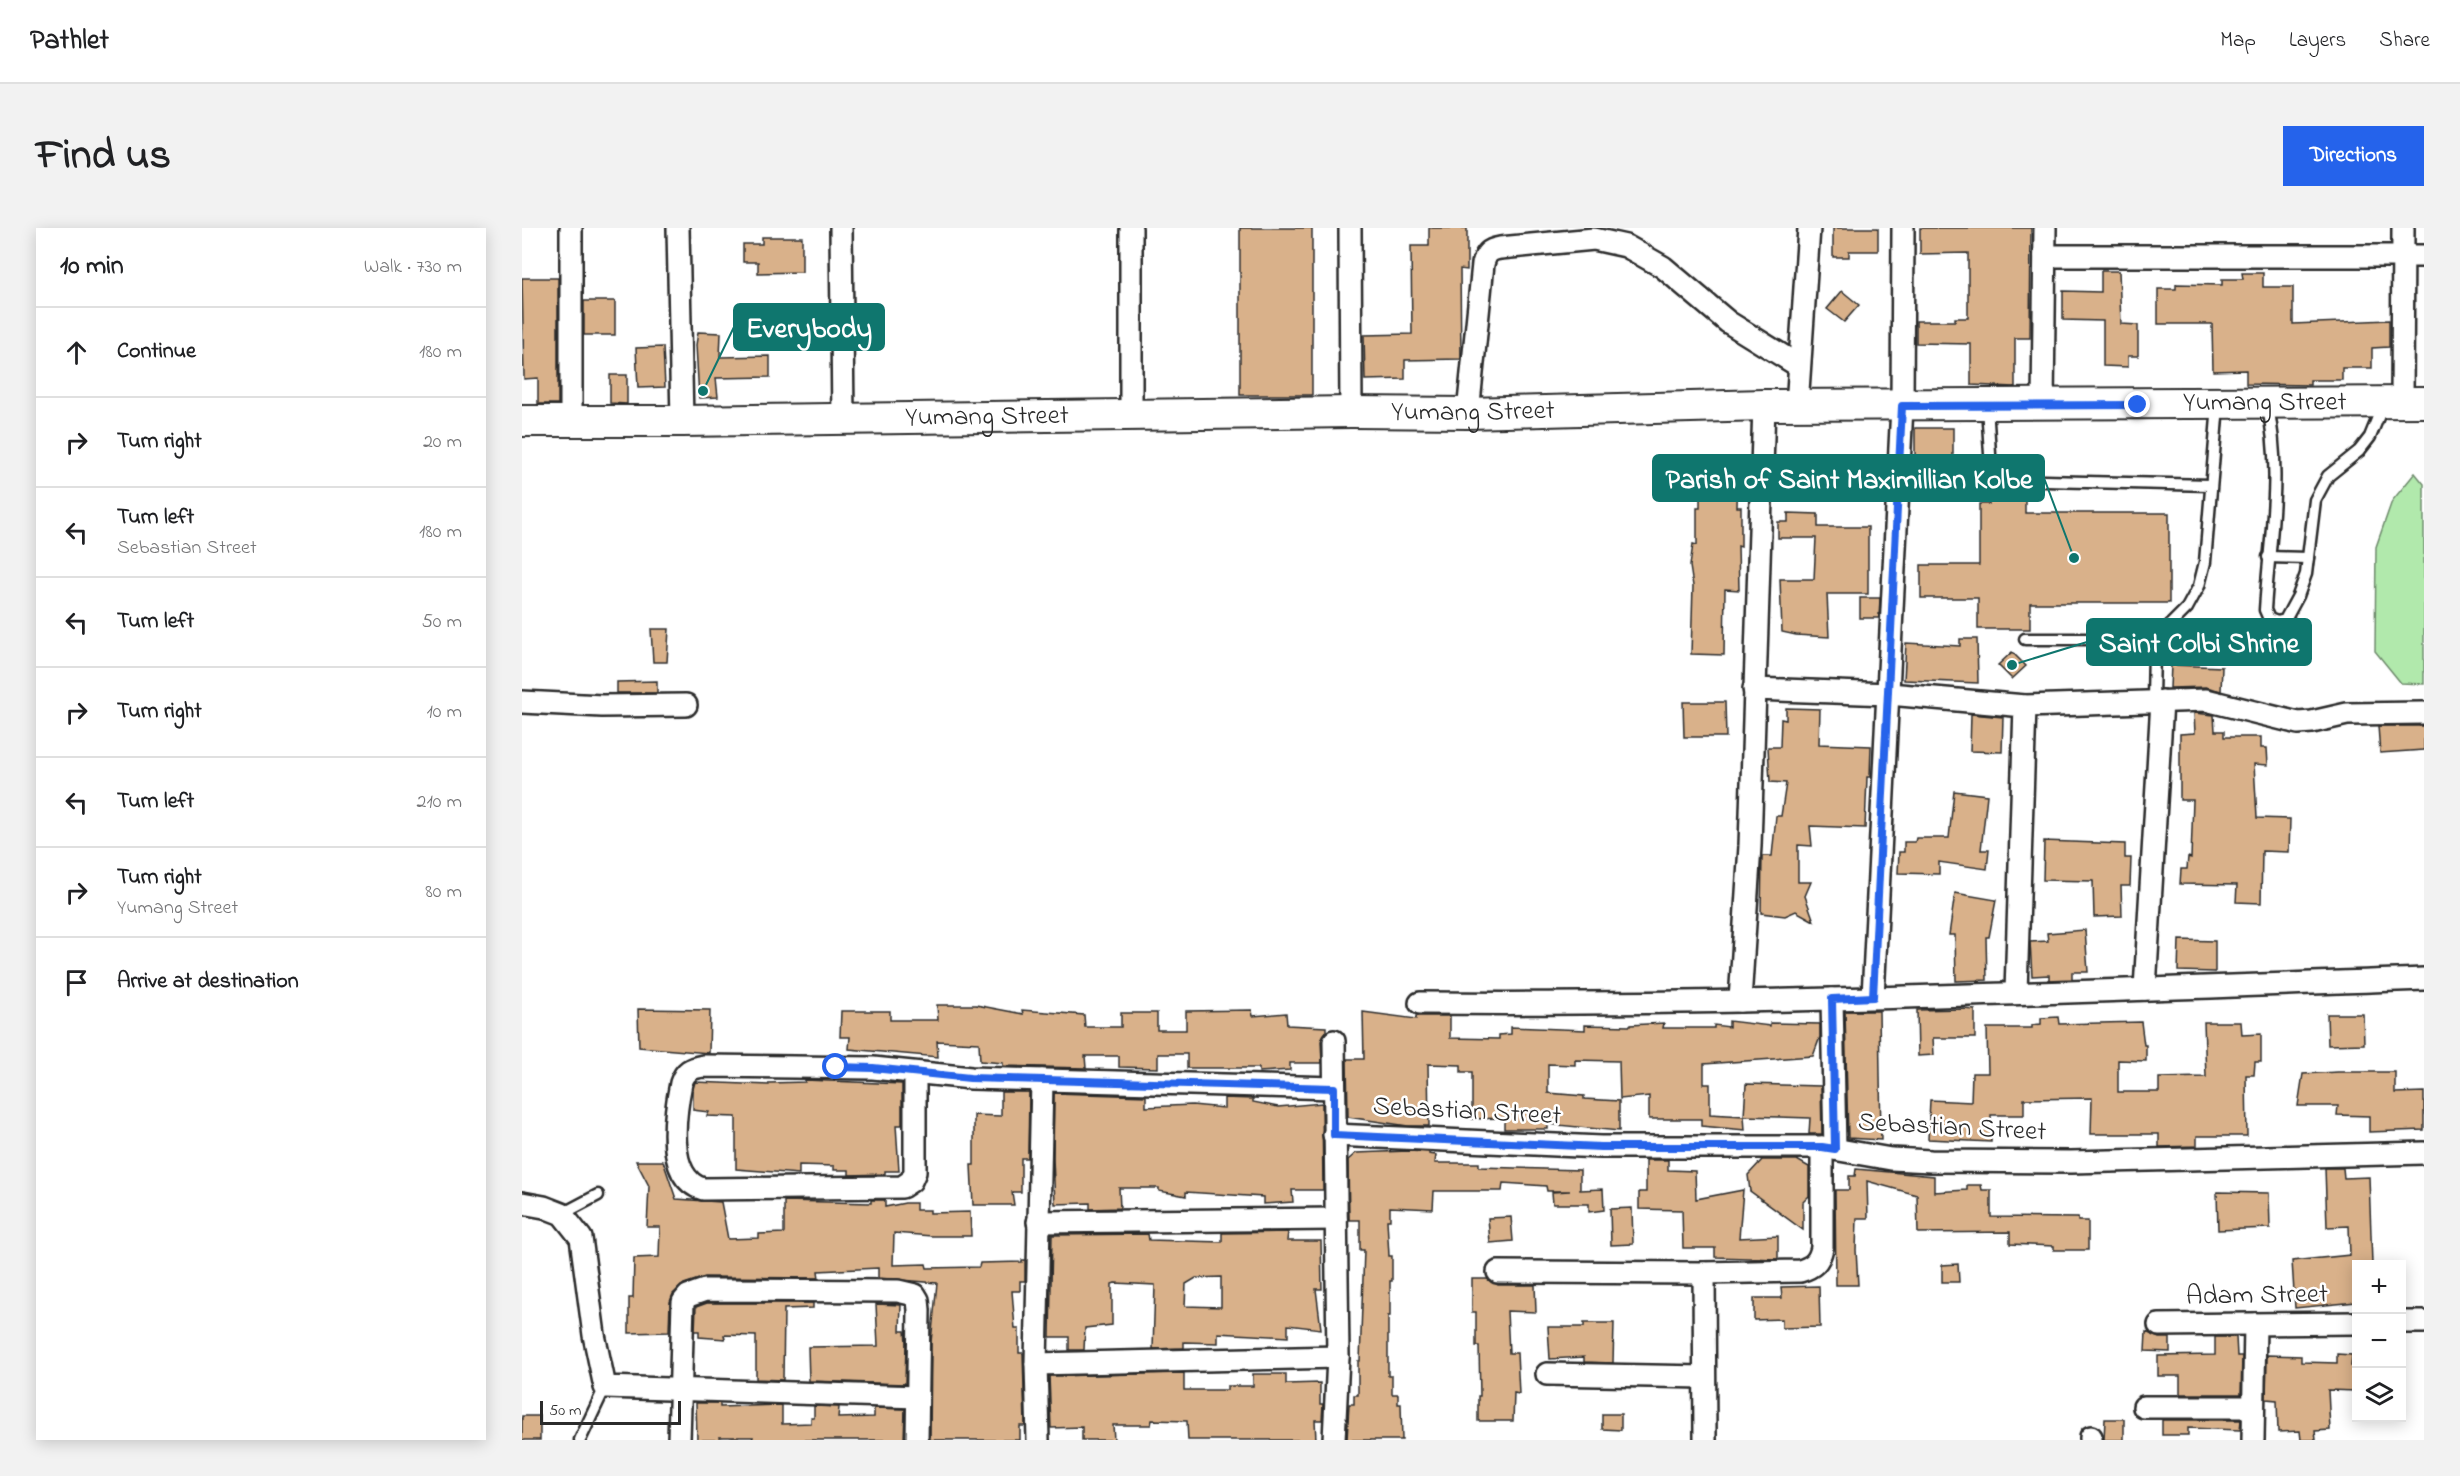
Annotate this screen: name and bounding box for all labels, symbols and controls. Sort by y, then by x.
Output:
text: Pathlet [30,21,109,62]
text: Map [2220,26,2256,56]
text: Layers [2289,26,2346,56]
text: Share [2379,26,2430,56]
text: Find us [36,126,171,187]
button: Directions [2283,126,2424,186]
text: 10 min [60,248,124,286]
text: Walk · 730 m [364,253,462,282]
callout: Everybody [734,304,884,350]
text: Everybody [746,310,872,351]
icon: ahead [60,336,93,369]
text: Continue [117,336,196,368]
text: 180 m [419,338,462,367]
street label: Yumang Street [2183,383,2347,423]
street label: Yumang Street [1391,391,1555,433]
route end [2124,391,2150,417]
street label: Yumang Street [905,396,1069,437]
icon: right [60,426,93,459]
text: Turn right [117,426,202,458]
text: 20 m [423,428,462,457]
callout: Parish of Saint Maximillian Kolbe [1653,455,2044,501]
text: Parish of Saint Maximillian Kolbe [1666,461,2034,502]
text: Turn left [117,502,194,534]
icon: left [60,516,93,549]
text: 180 m [419,518,462,547]
text: Sebastian Street [117,534,257,563]
icon: left [60,606,93,639]
text: Turn left [117,606,194,638]
text: 50 m [421,608,462,637]
callout: Saint Colbi Shrine [2087,619,2311,665]
text: Saint Colbi Shrine [2099,625,2301,666]
icon: right [60,696,93,729]
text: Turn right [117,696,202,728]
text: 10 m [426,698,462,727]
icon: left [60,786,93,819]
text: Turn left [117,786,194,818]
text: 210 m [417,788,462,817]
text: Turn right [117,862,202,894]
icon: right [60,876,93,909]
text: 80 m [425,878,462,907]
text: Yumang Street [117,894,238,923]
icon: arrive [60,966,93,999]
text: Arrive at destination [117,966,299,998]
route start [822,1053,848,1079]
street label: Sebastian Street [1372,1088,1562,1136]
street label: Sebastian Street [1857,1104,2047,1152]
map controls [2352,1260,2406,1422]
button: + [2352,1260,2406,1314]
street label: Adam Street [2186,1275,2328,1317]
button: − [2352,1314,2406,1368]
button: layers [2352,1368,2406,1422]
scale bar [540,1398,681,1426]
text: 50 m [549,1399,581,1423]

